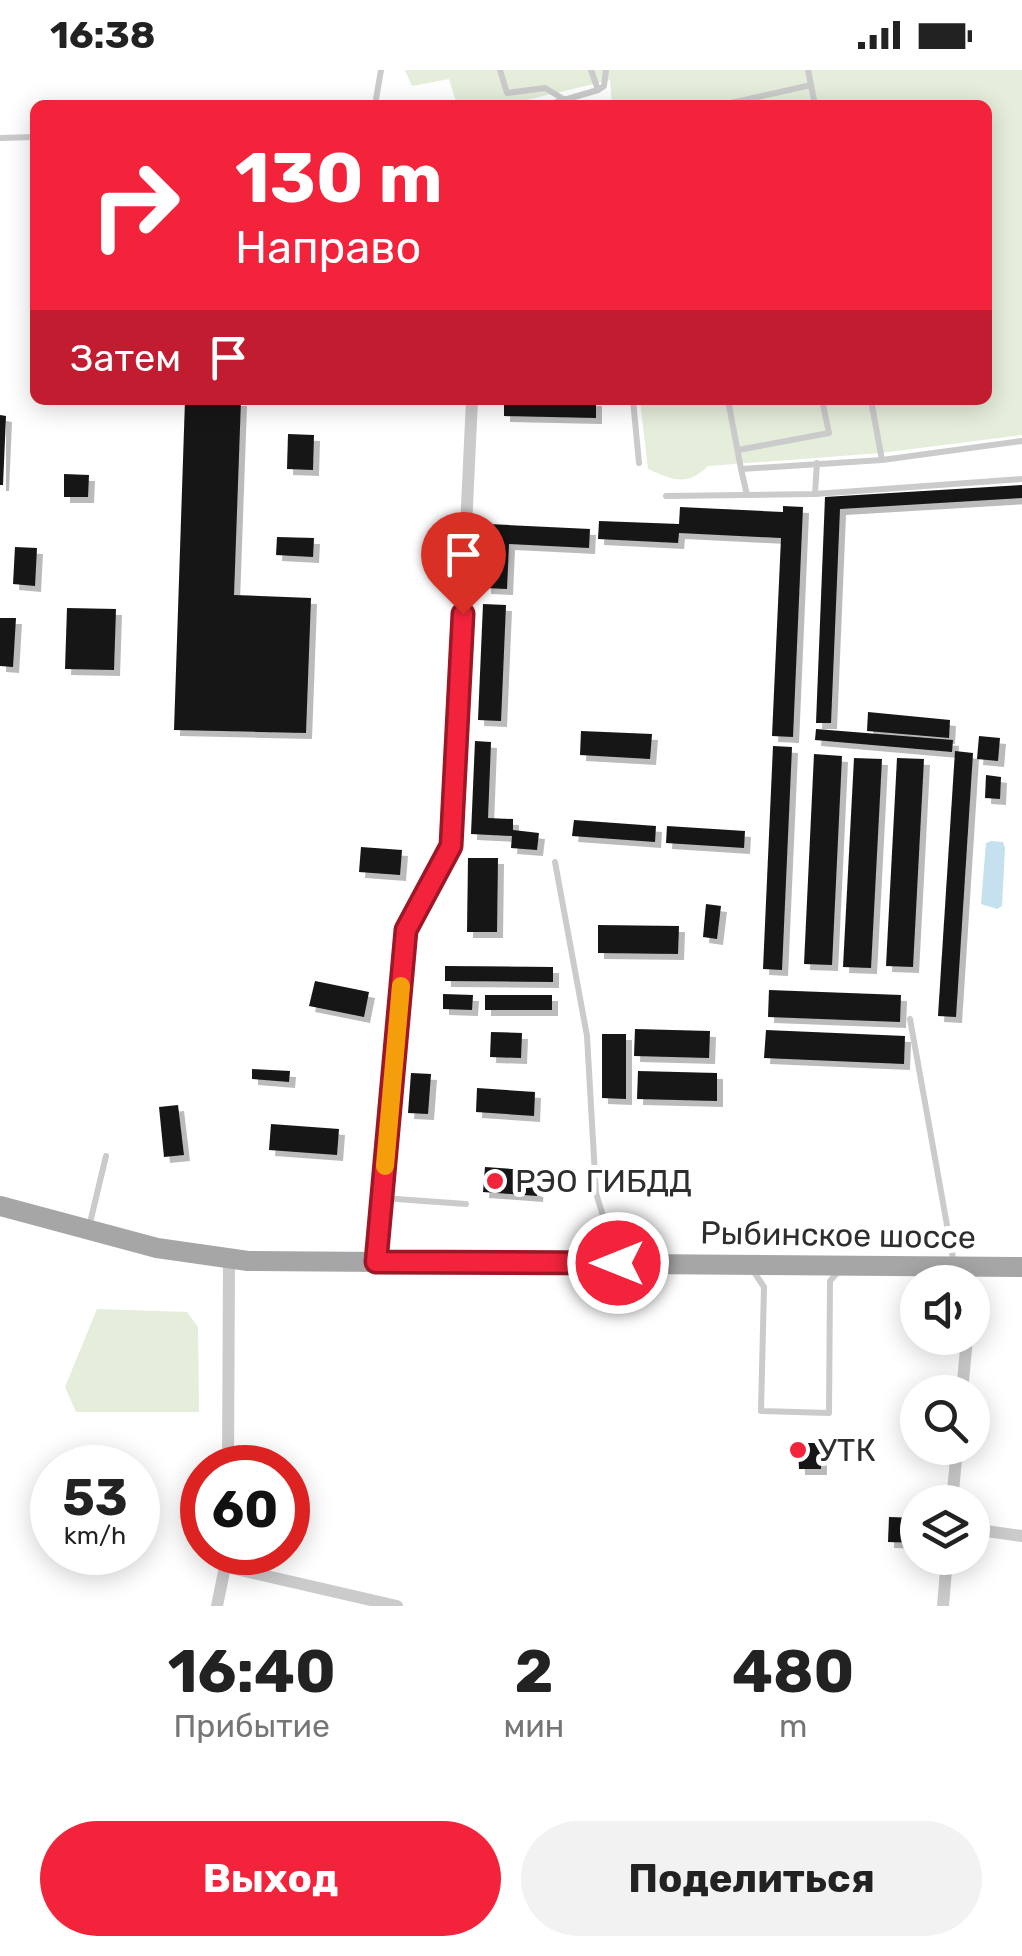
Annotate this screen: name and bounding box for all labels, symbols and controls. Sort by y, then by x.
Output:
text: 16:38 [50,12,156,58]
text: 130 m [235,137,443,220]
icon: right [70,140,200,270]
text: Направо [235,221,421,274]
icon: arrive [201,330,256,385]
text: Затем [70,335,181,381]
pin [421,512,506,615]
icon: arrive [436,527,491,582]
place label: РЭО ГИБДД [515,1162,692,1200]
marker: РЭО ГИБДД [484,1170,506,1192]
position arrow [566,1211,670,1315]
street label: Рыбинское шоссе [700,1214,976,1256]
map controls [900,1265,990,1575]
button: sound [900,1265,990,1355]
button: search [900,1375,990,1465]
place label: УТК [818,1431,876,1469]
marker: УТК [787,1439,809,1461]
speed limit sign: 60 [180,1445,310,1575]
text: 53 [62,1468,128,1528]
button: layers [900,1485,990,1575]
text: km/h [64,1521,126,1550]
text: 16:40 [168,1636,336,1707]
text: 2 [514,1636,553,1707]
text: 480 [732,1636,854,1707]
text: Прибытие [174,1707,330,1745]
text: мин [503,1707,564,1745]
text: m [779,1707,807,1745]
button: Выход [40,1821,501,1936]
button: Поделиться [521,1821,982,1936]

